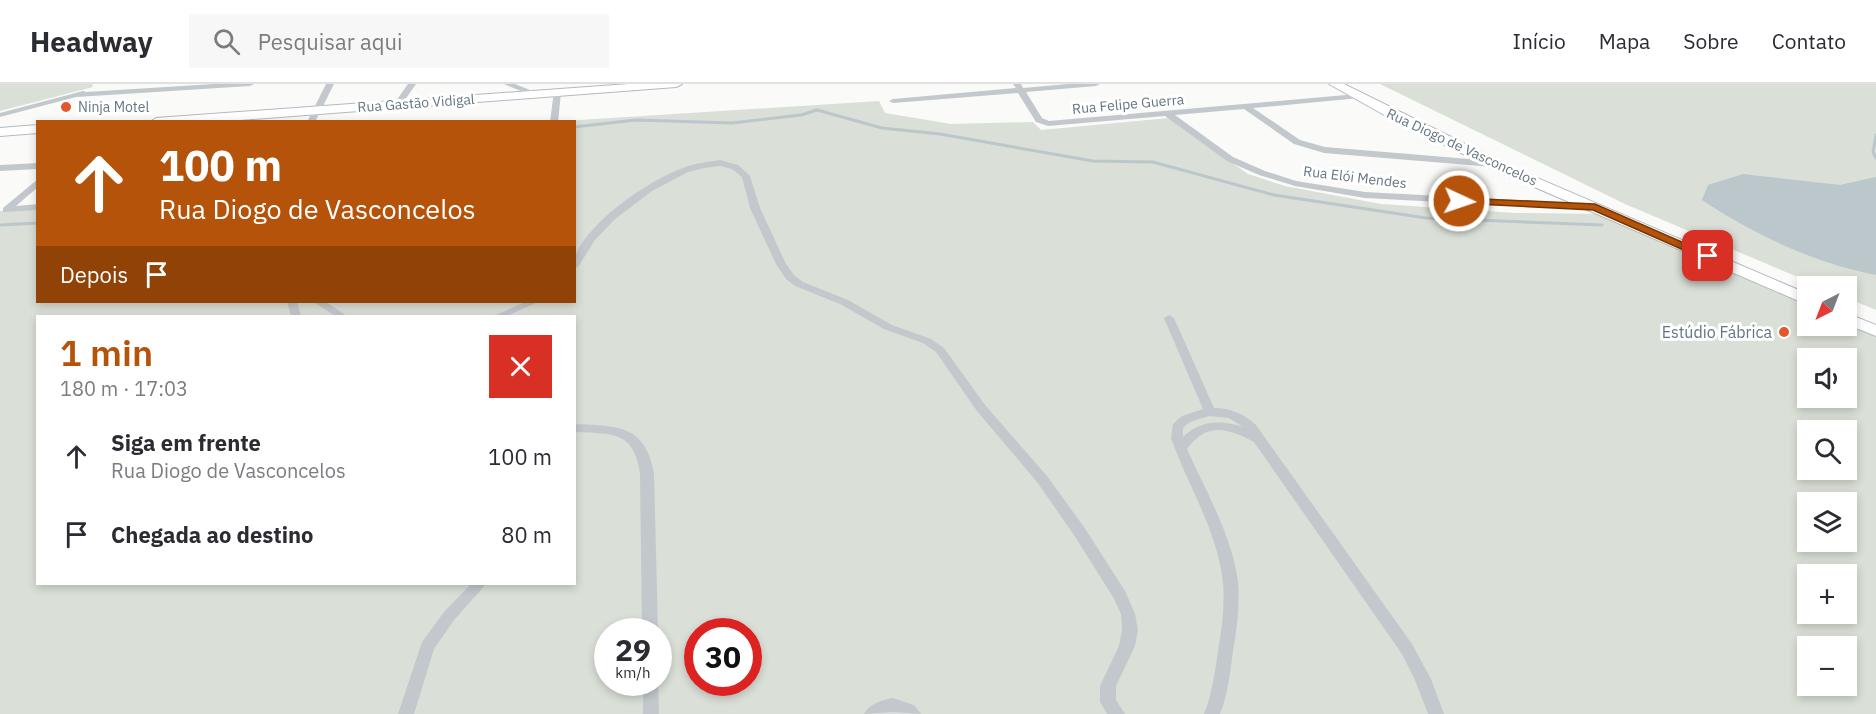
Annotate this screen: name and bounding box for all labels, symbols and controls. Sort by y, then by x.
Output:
search box [189,14,609,68]
text: Headway [30,23,153,60]
icon: search [210,25,243,58]
text: Pesquisar aqui [258,27,402,56]
text: Início [1513,27,1566,55]
text: Mapa [1599,27,1650,55]
text: Sobre [1683,27,1739,55]
text: Contato [1772,27,1846,55]
street label: Rua Gastão Vidigal [357,90,475,116]
street label: Rua Felipe Guerra [1071,90,1185,118]
place label: Ninja Motel [78,98,149,116]
marker: Ninja Motel [59,100,73,114]
street label: Rua Diogo de Vasconcelos [1384,104,1540,190]
text: 100 m [159,138,282,193]
icon: ahead [60,144,138,222]
street label: Rua Elói Mendes [1302,162,1408,192]
position arrow [1427,169,1491,233]
text: Rua Diogo de Vasconcelos [159,191,476,226]
pin [1682,230,1733,281]
icon: arrive [1691,239,1724,272]
icon: arrive [140,258,173,291]
text: Depois [60,260,128,289]
north arrow [1797,276,1857,336]
map controls [1797,276,1857,696]
place label: Estúdio Fábrica [1662,322,1772,342]
marker: Estúdio Fábrica [1777,325,1791,339]
text: 1 min [60,329,153,376]
button: close [489,335,552,398]
button: sound [1797,348,1857,408]
text: 180 m · 17:03 [60,375,188,402]
button: search [1797,420,1857,480]
text: Siga em frente [111,428,261,457]
icon: ahead [60,440,93,473]
text: 100 m [488,442,552,471]
text: Rua Diogo de Vasconcelos [111,457,346,484]
button: layers [1797,492,1857,552]
icon: arrive [60,518,93,551]
text: Chegada ao destino [111,520,314,549]
text: 80 m [501,520,552,549]
button: + [1797,564,1857,624]
speed limit sign: 30 [684,618,762,696]
text: 29 [615,630,651,669]
button: − [1797,636,1857,696]
text: km/h [615,663,651,682]

